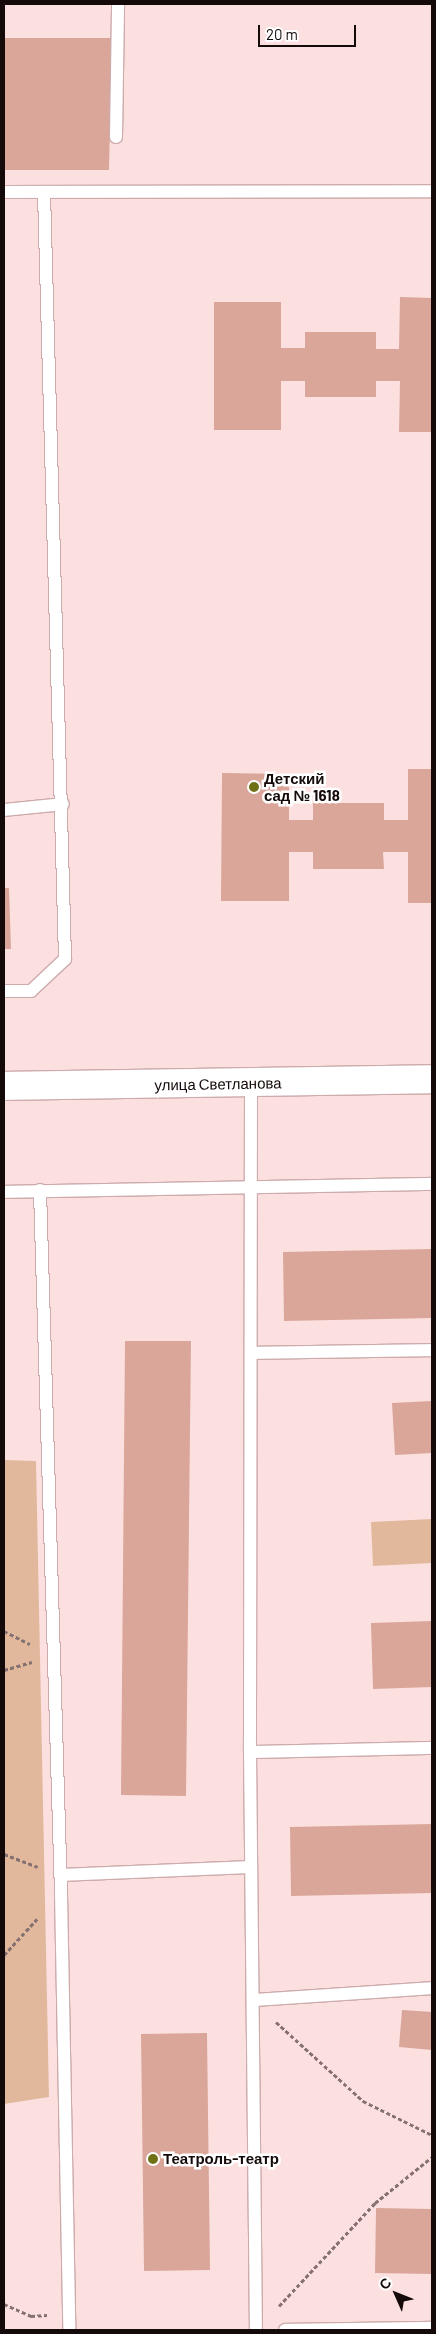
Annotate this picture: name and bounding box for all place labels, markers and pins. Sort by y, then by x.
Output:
place label: Детский сад № 1618 [264,769,340,804]
marker: Детский сад № 1618 [248,781,260,793]
place label: Театроль-театр [163,2150,279,2168]
marker: Театроль-театр [147,2153,159,2165]

